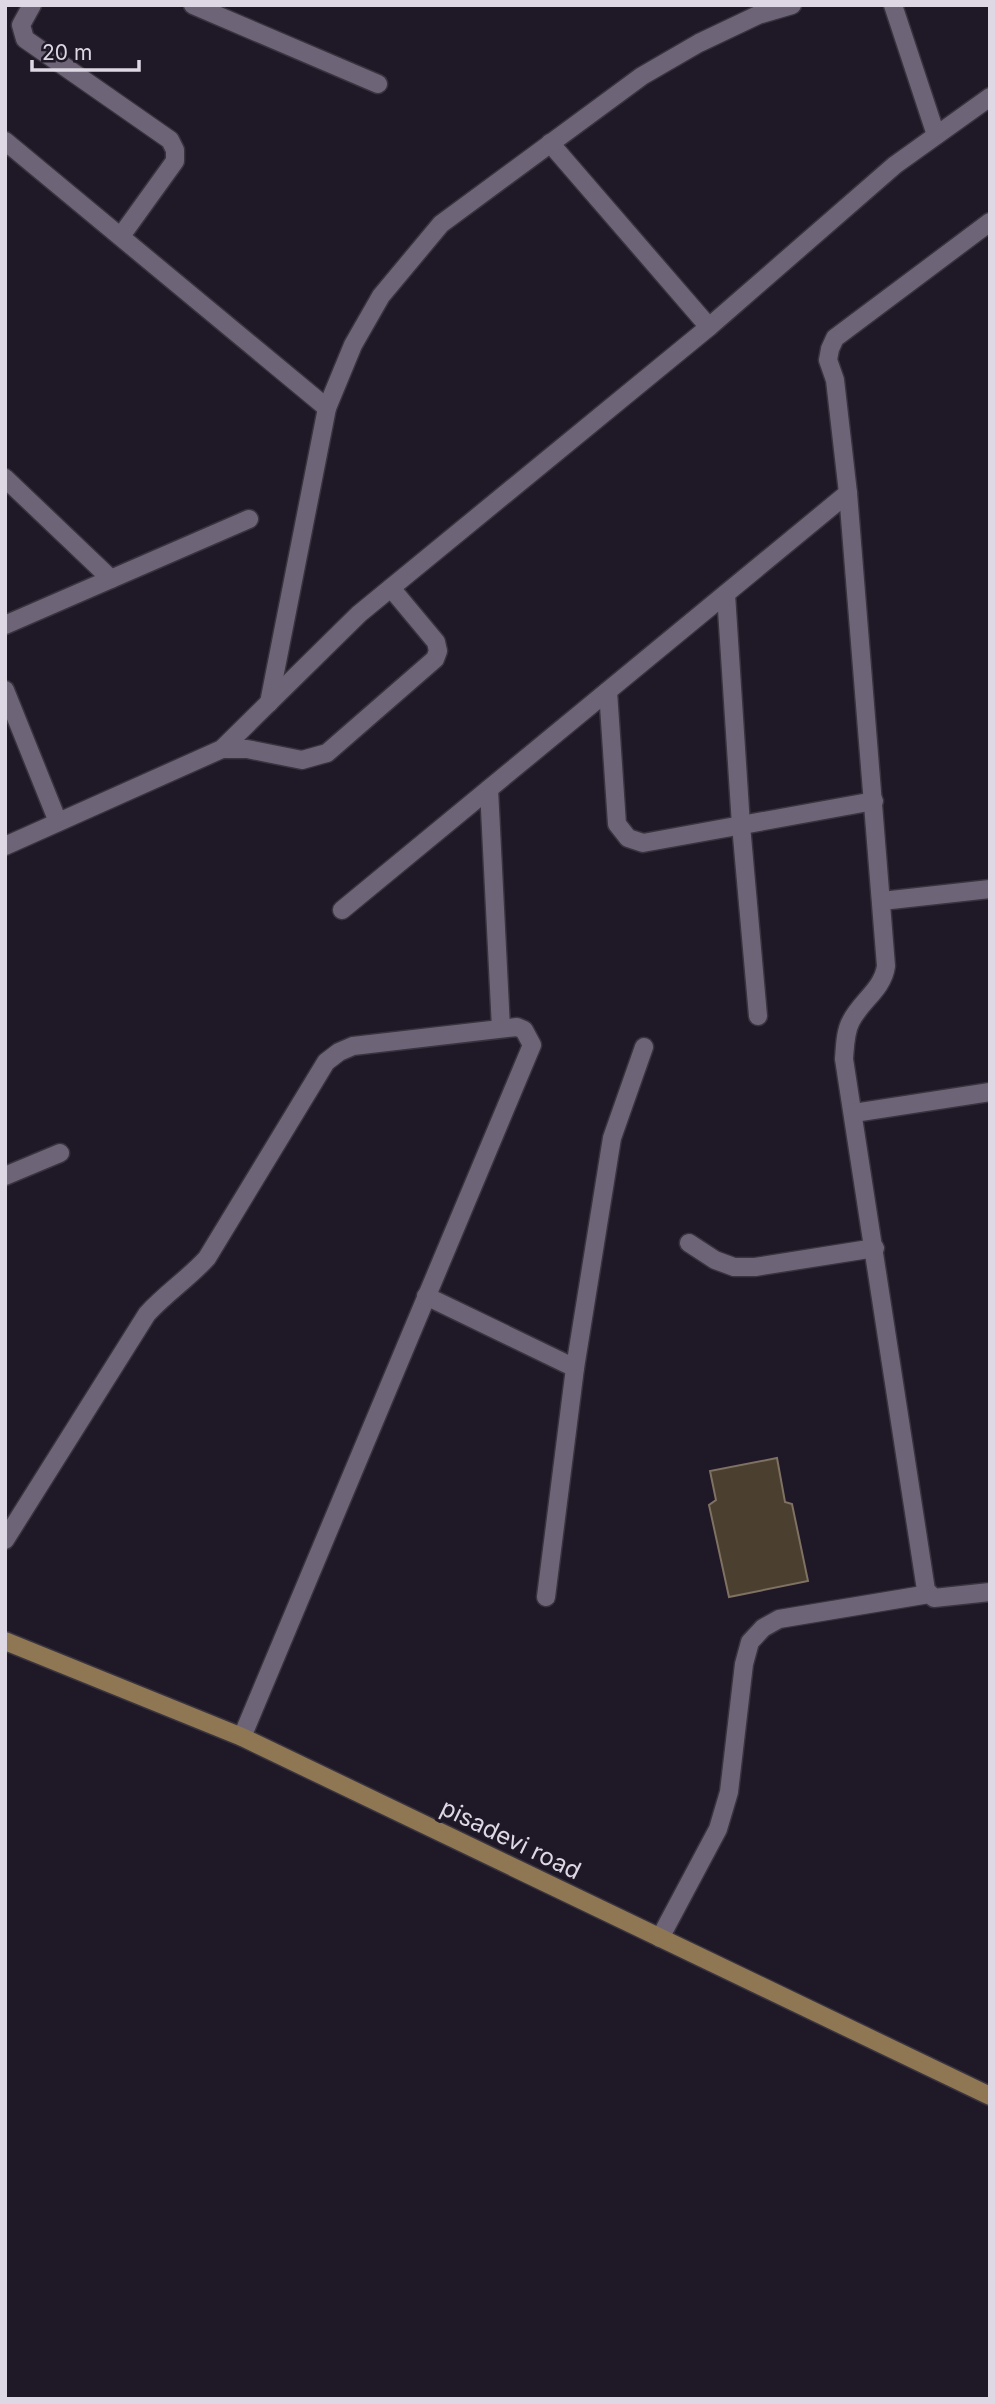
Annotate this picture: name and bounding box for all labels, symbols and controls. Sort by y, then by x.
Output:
scale bar [32,28,138,72]
text: 20 m [42,40,92,65]
street label: pisadevi road [436,1793,586,1885]

